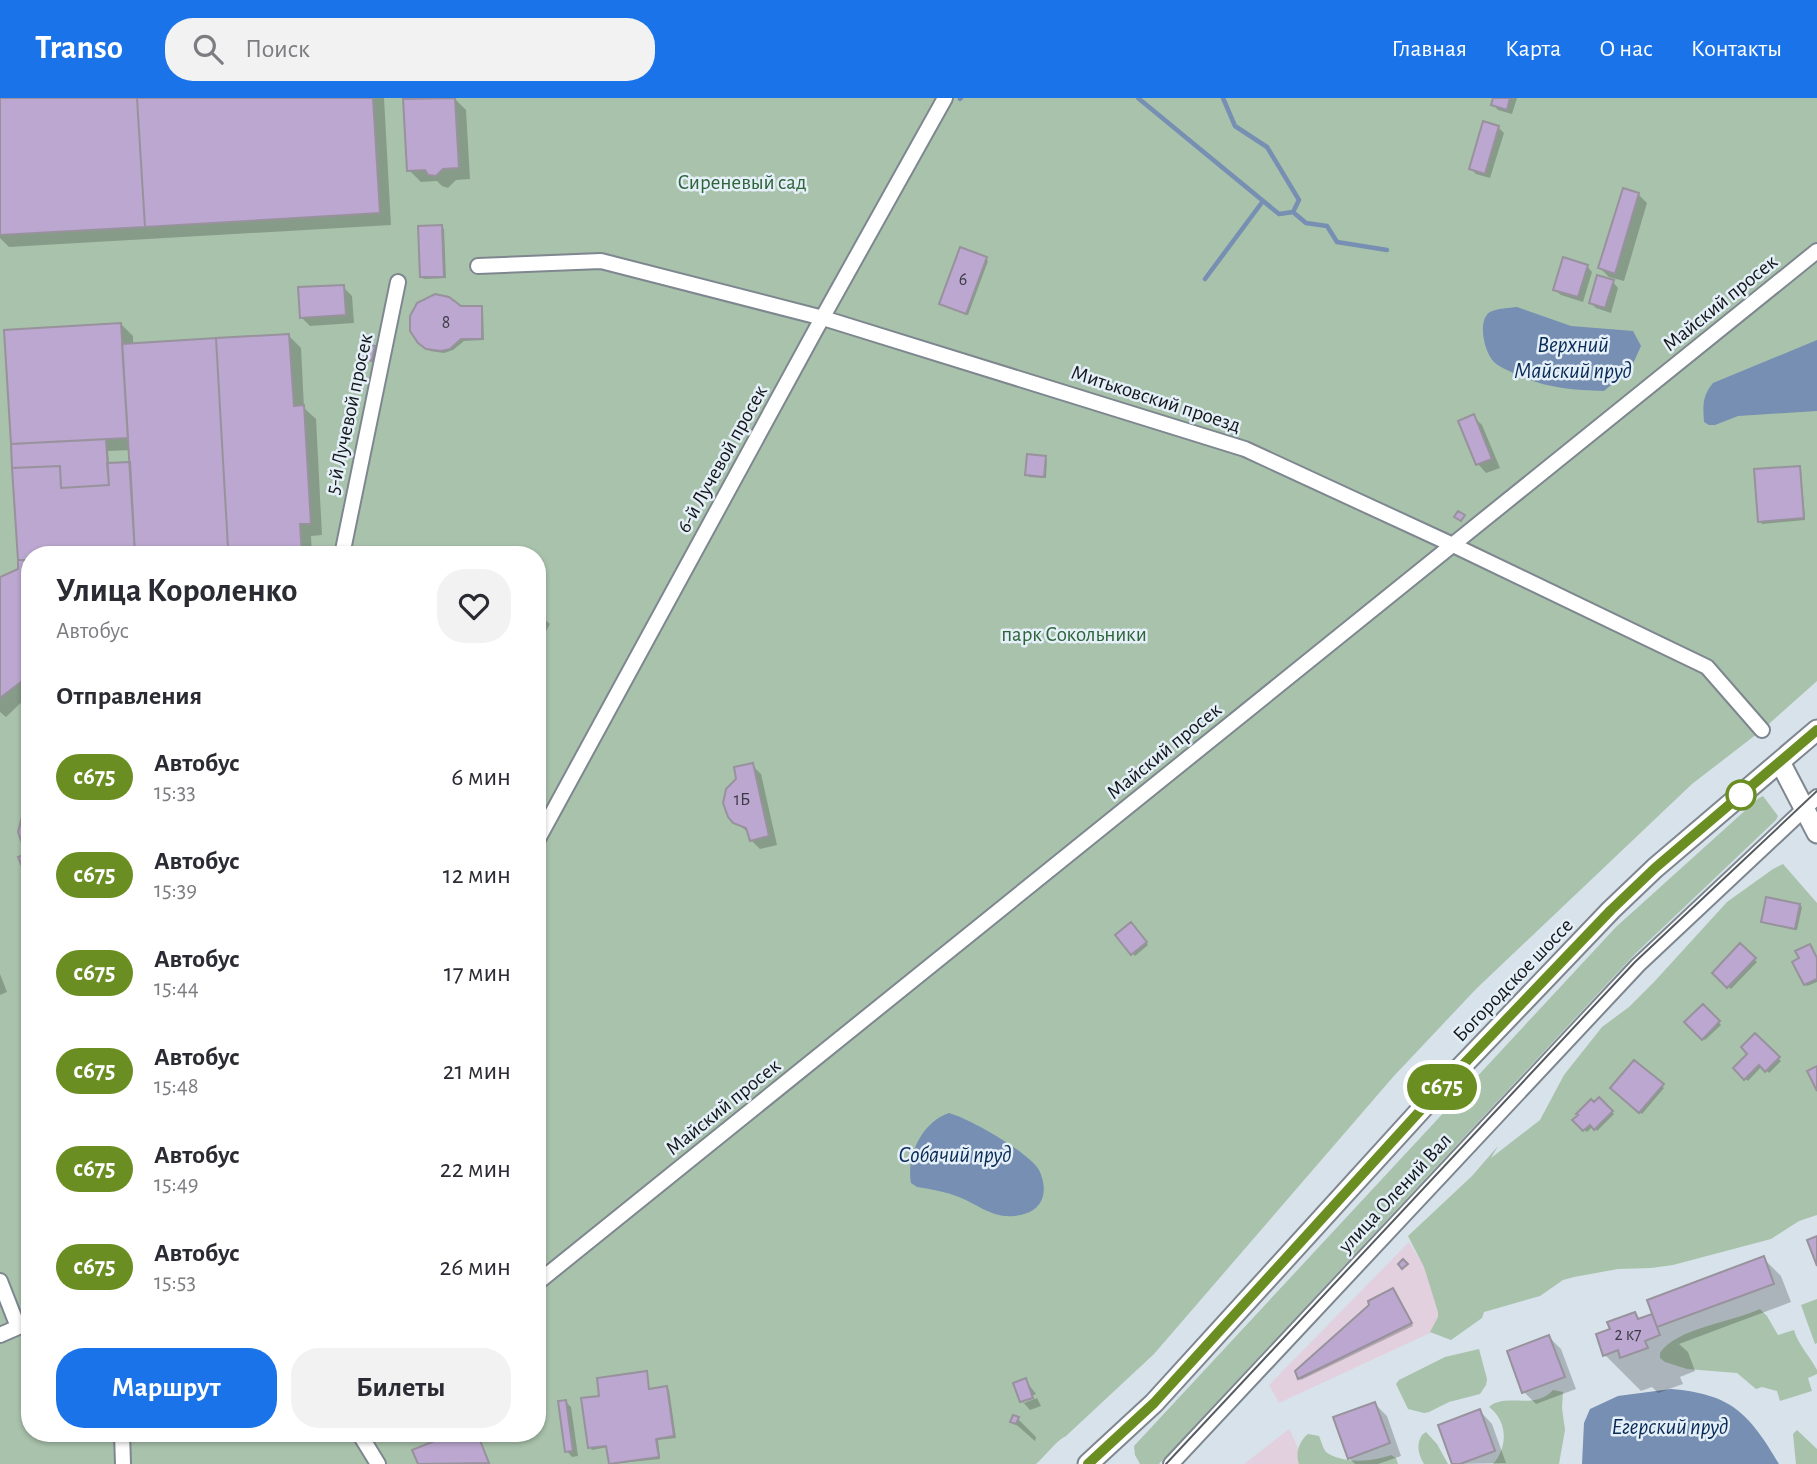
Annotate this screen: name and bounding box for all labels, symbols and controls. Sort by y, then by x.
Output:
search box [165,18,655,81]
icon: search [189,30,227,68]
text: Transo [35,32,123,65]
text: Поиск [245,36,310,62]
text: Главная [1392,37,1467,61]
text: Карта [1505,37,1561,61]
text: О нас [1599,37,1653,61]
text: Контакты [1691,37,1782,61]
park label: Сиреневый сад [677,172,807,193]
street label: Майский просек [1659,250,1781,355]
house number: 6 [959,271,967,289]
house number: 8 [442,314,450,332]
street label: 5-й Лучевой просек [322,331,376,496]
water label: Верхний Майский пруд [1514,334,1632,383]
street label: Митьковский проезд [1069,362,1243,436]
street label: 6-й Лучевой просек [673,381,771,536]
button: heart [437,569,511,643]
text: Улица Короленко [56,575,297,608]
text: Автобус [56,620,129,643]
park label: парк Сокольники [1001,624,1147,645]
text: Отправления [56,683,202,709]
street label: Майский просек [1103,698,1225,803]
text: Автобус [154,750,240,776]
text: 6 мин [451,764,511,790]
text: с675 [74,765,115,789]
unlabelled marker [1726,780,1756,810]
text: 15:33 [154,781,196,804]
house number: 1Б [734,791,750,809]
text: Автобус [154,848,240,874]
text: 12 мин [443,862,511,888]
text: с675 [74,863,115,887]
text: 15:39 [154,879,197,902]
street label: Богородское шоссе [1449,914,1577,1046]
text: Автобус [154,946,240,972]
text: 17 мин [444,960,511,986]
text: с675 [74,961,115,985]
text: 15:44 [154,977,199,1000]
text: Автобус [154,1044,240,1070]
street label: Майский просек [662,1054,784,1159]
text: 21 мин [443,1058,511,1084]
text: с675 [74,1059,115,1083]
line badge: с675 [1393,1064,1491,1110]
text: 15:48 [154,1075,199,1098]
text: с675 [1421,1075,1463,1099]
street label: улица Олений Вал [1334,1129,1455,1257]
text: Автобус [154,1142,240,1168]
water label: Собачий пруд [898,1144,1012,1167]
text: 22 мин [440,1156,511,1182]
text: с675 [74,1157,115,1181]
text: 15:49 [154,1173,199,1196]
text: Автобус [154,1240,240,1266]
text: 26 мин [439,1254,511,1280]
text: с675 [74,1255,115,1279]
text: 15:53 [154,1271,196,1294]
house number: 2 к7 [1615,1326,1641,1344]
button: Маршрут [56,1348,277,1428]
button: Билеты [291,1348,511,1428]
water label: Егерский пруд [1612,1416,1728,1439]

